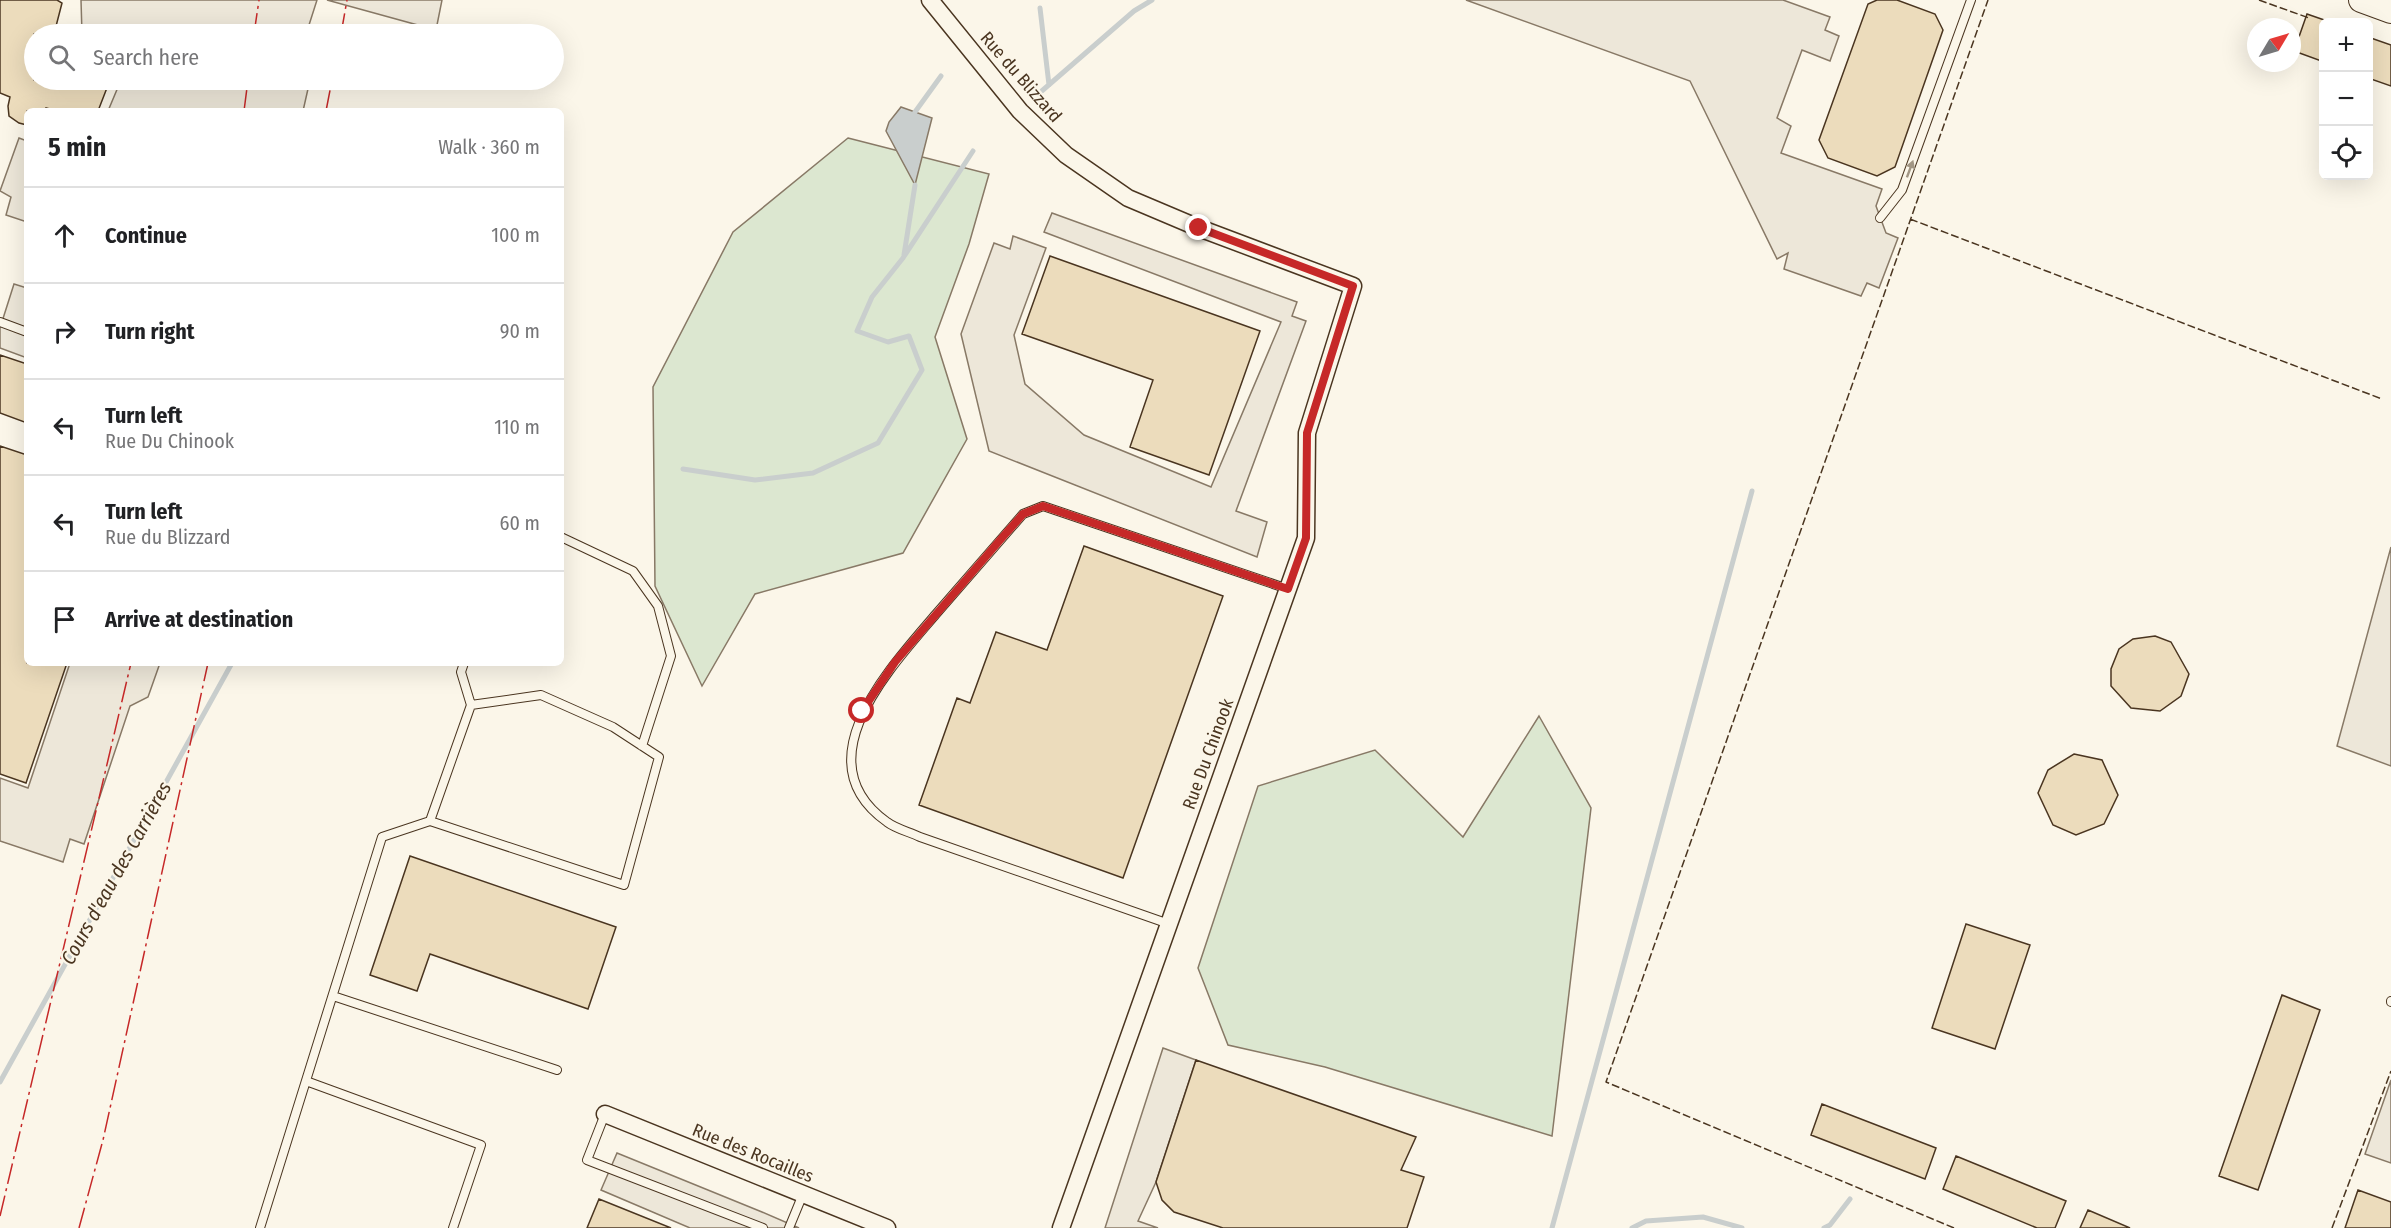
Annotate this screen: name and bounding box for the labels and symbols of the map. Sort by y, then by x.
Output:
north arrow [2247,18,2301,72]
street label: Rue du Blizzard [976,27,1066,127]
one-way arrow [1906,160,1915,178]
route end [1185,214,1211,240]
street label: Rue Du Chinook [1178,695,1238,812]
route start [848,697,874,723]
water label: Cours d'eau des Carrières [56,777,177,969]
street label: Rue des Rocailles [689,1119,817,1187]

